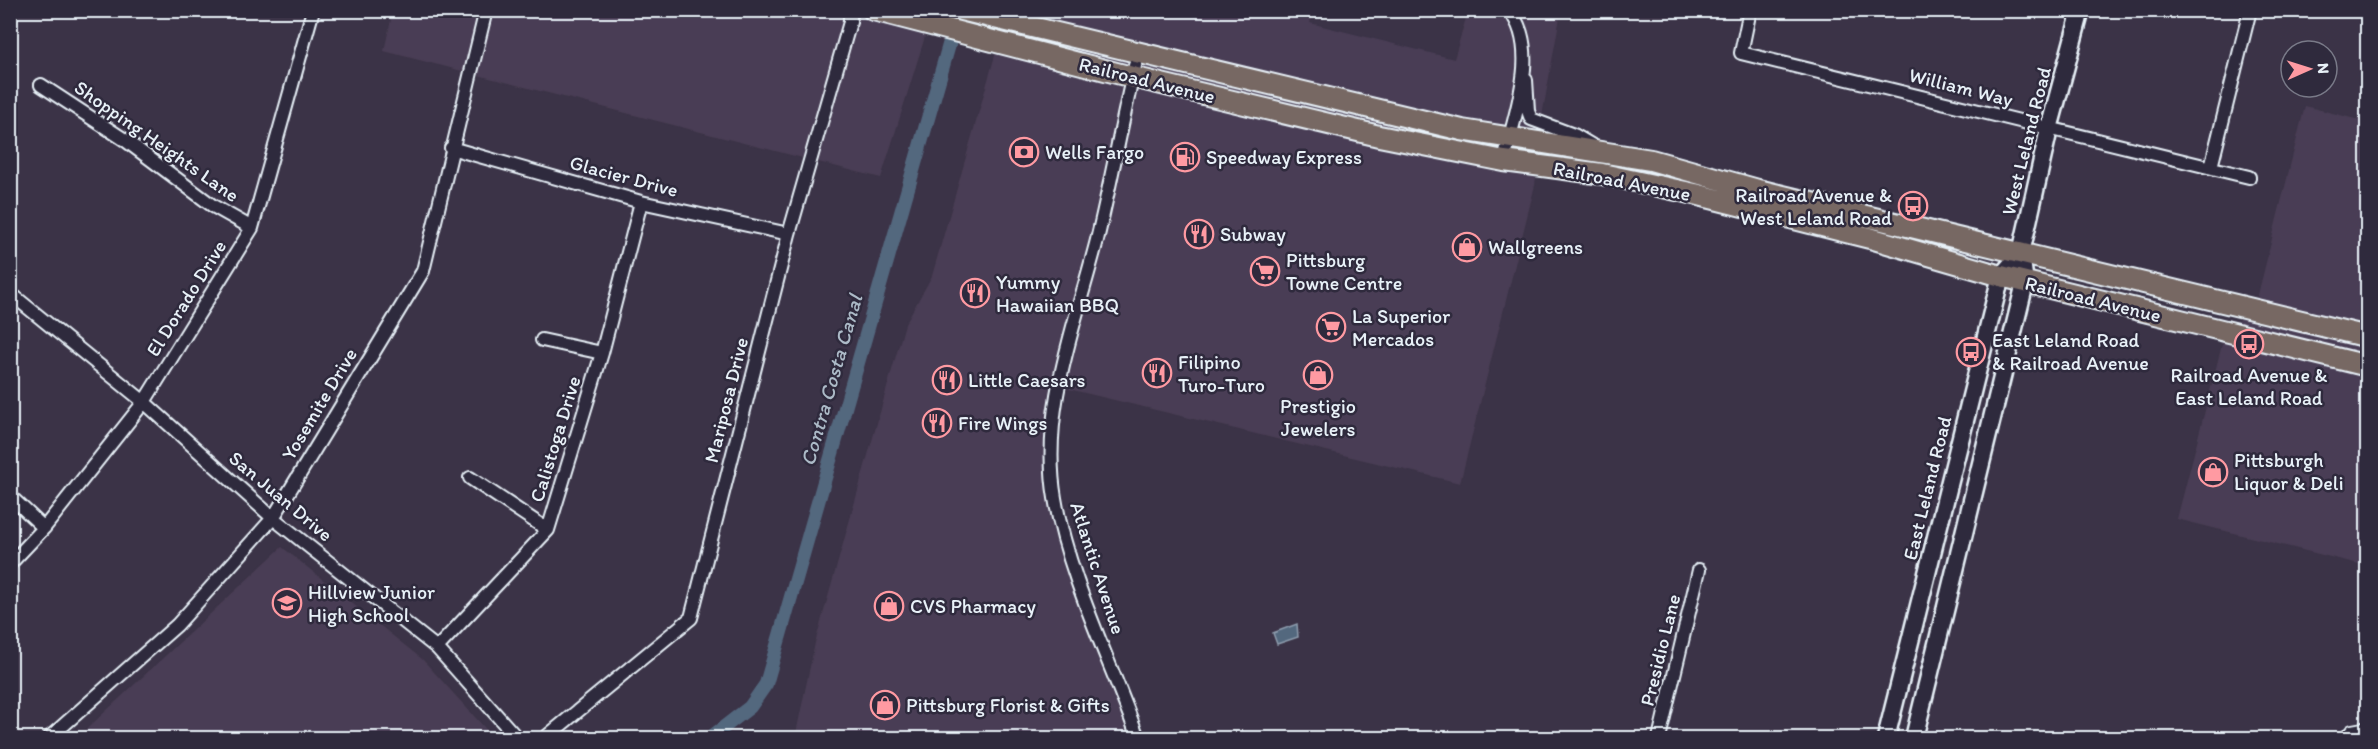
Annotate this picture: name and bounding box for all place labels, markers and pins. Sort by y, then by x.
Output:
bank icon: Wells Fargo [1008,136,1040,168]
place label: Wells Fargo [1045,140,1144,164]
fuel station icon: Speedway Express [1169,141,1201,173]
place label: Speedway Express [1206,145,1362,169]
place label: Railroad Avenue & West Leland Road [1735,183,1892,230]
bus stop icon: Railroad Avenue & West Leland Road [1897,190,1929,222]
restaurant icon: Subway [1183,218,1215,250]
place label: Subway [1220,222,1286,246]
shop icon: Wallgreens [1451,231,1483,263]
place label: Wallgreens [1488,235,1583,259]
place label: Pittsburg Towne Centre [1286,248,1402,295]
supermarket icon: Pittsburg Towne Centre [1249,255,1281,287]
place label: Yummy Hawaiian BBQ [996,270,1119,317]
restaurant icon: Yummy Hawaiian BBQ [959,277,991,309]
place label: La Superior Mercados [1352,304,1450,351]
supermarket icon: La Superior Mercados [1315,311,1347,343]
place label: East Leland Road & Railroad Avenue [1992,328,2149,375]
bus stop icon: Railroad Avenue & East Leland Road [2233,328,2265,360]
bus stop icon: East Leland Road & Railroad Avenue [1955,336,1987,368]
place label: Filipino Turo-Turo [1178,350,1265,397]
restaurant icon: Filipino Turo-Turo [1141,357,1173,389]
shop icon: Prestigio Jewelers [1302,359,1334,391]
place label: Railroad Avenue & East Leland Road [2171,363,2327,410]
restaurant icon: Little Caesars [931,364,963,396]
place label: Little Caesars [968,368,1086,392]
place label: Prestigio Jewelers [1280,394,1356,441]
restaurant icon: Fire Wings [921,407,953,439]
place label: Fire Wings [958,411,1047,435]
place label: Pittsburgh Liquor & Deli [2234,448,2344,495]
shop icon: Pittsburgh Liquor & Deli [2197,456,2229,488]
place label: Hillview Junior High School [308,580,435,627]
school or university icon: Hillview Junior High School [271,587,303,619]
shop icon: CVS Pharmacy [873,590,905,622]
place label: CVS Pharmacy [910,594,1037,618]
shop icon: Pittsburg Florist & Gifts [869,689,901,721]
place label: Pittsburg Florist & Gifts [906,693,1110,717]

